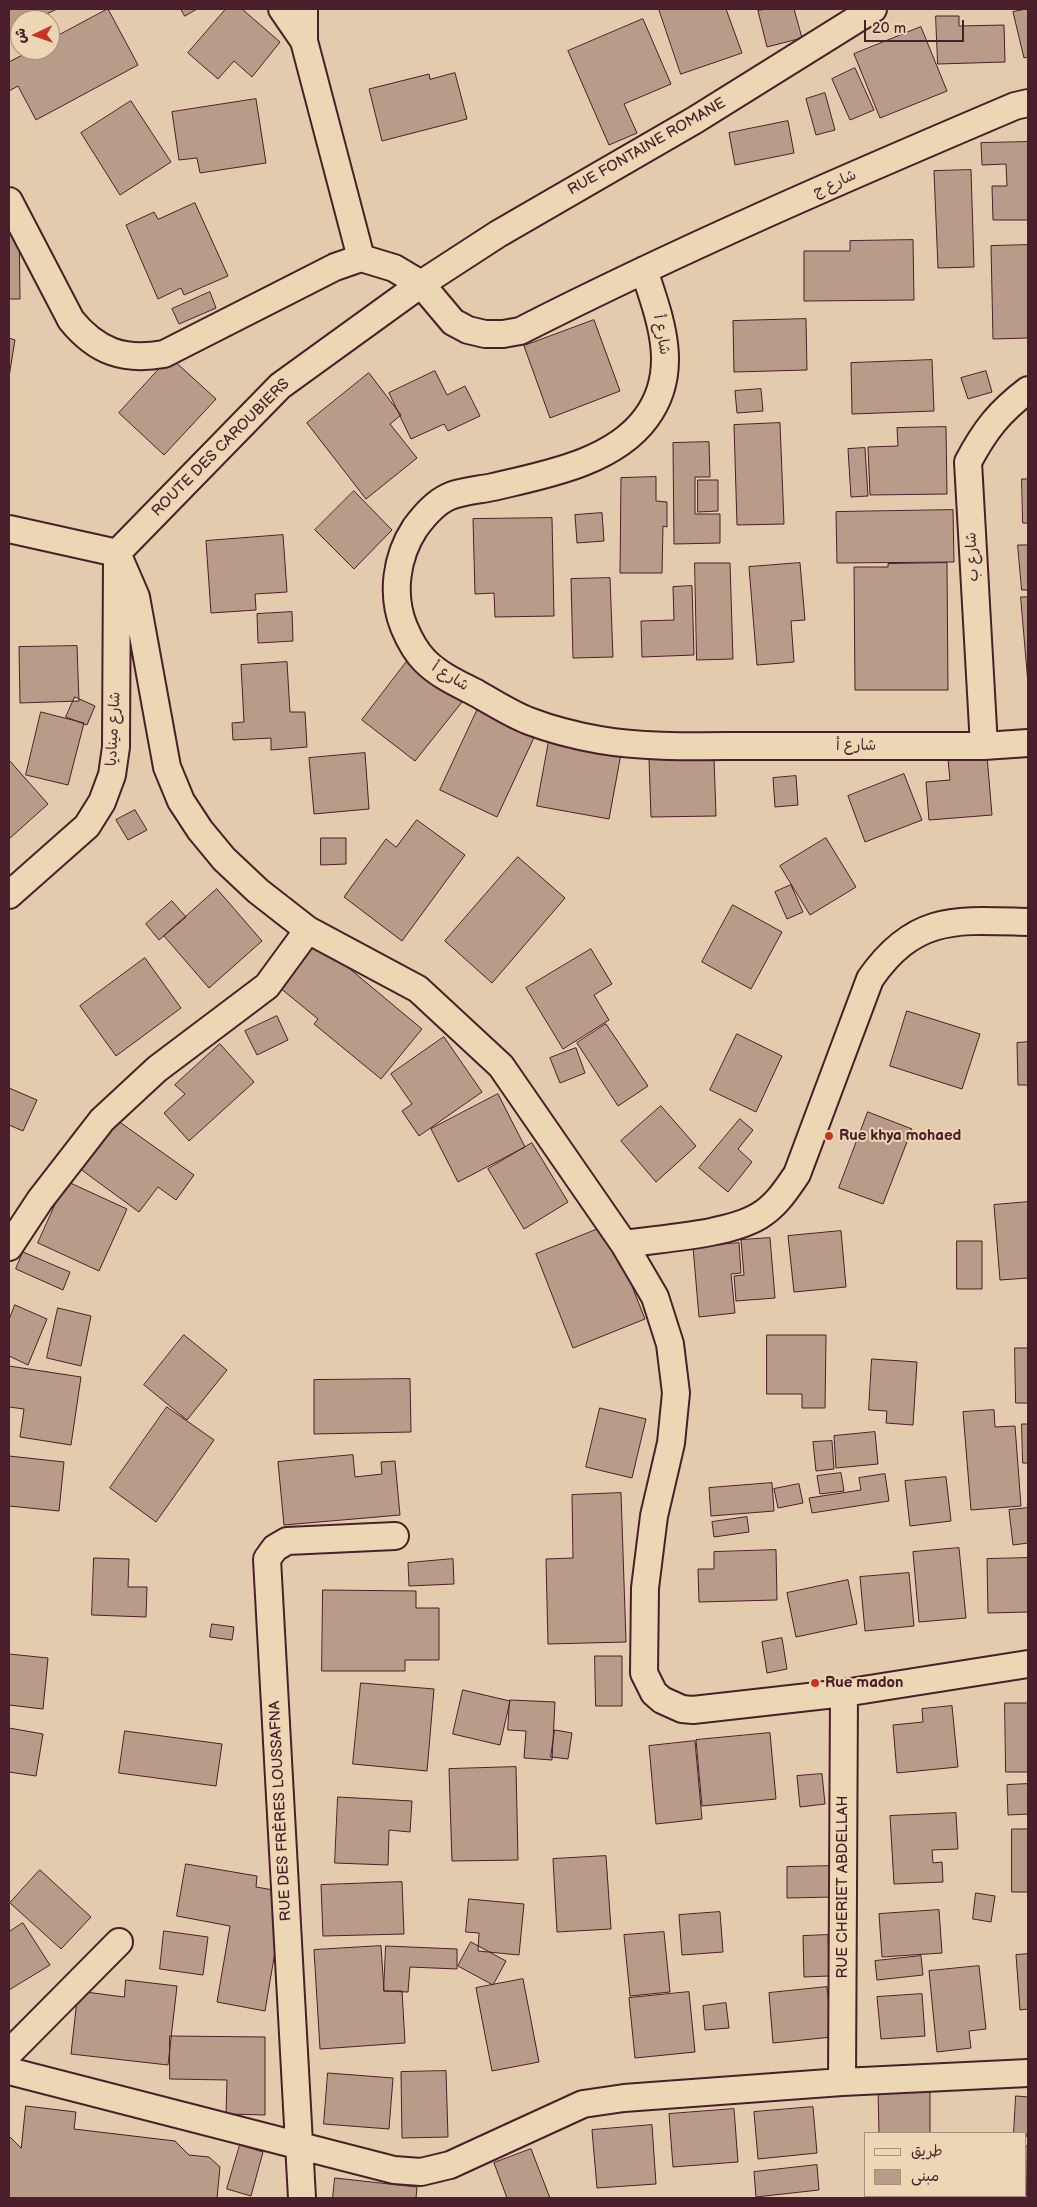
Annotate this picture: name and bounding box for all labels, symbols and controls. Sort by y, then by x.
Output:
north arrow [10,10,60,60]
scale bar [867,10,967,42]
text: 20 m [872,19,906,38]
text: ش [12,28,29,44]
street label: RUE FONTAINE ROMANE [565,94,729,200]
street label: شارع ج [810,166,860,202]
street label: شارع أ [649,314,673,356]
street label: ROUTE DES CAROUBIERS [148,375,294,521]
street label: شارع ب [963,532,983,582]
street label: شارع أ [428,659,472,695]
street label: شارع ميناديا [103,691,125,767]
street label: شارع أ [836,737,876,755]
place label: Rue khya mohaed [839,1127,961,1145]
marker: Rue khya mohaed [823,1130,835,1142]
place label: Rue madon [825,1674,903,1692]
marker: Rue madon [809,1677,821,1689]
street label: RUE DES FRÈRES LOUSSAFNA [266,1700,296,1922]
street label: RUE CHERIET ABDELLAH [834,1796,852,1978]
legend [864,2132,1027,2197]
text: طريق [911,2142,943,2161]
text: مبنى [911,2167,939,2186]

